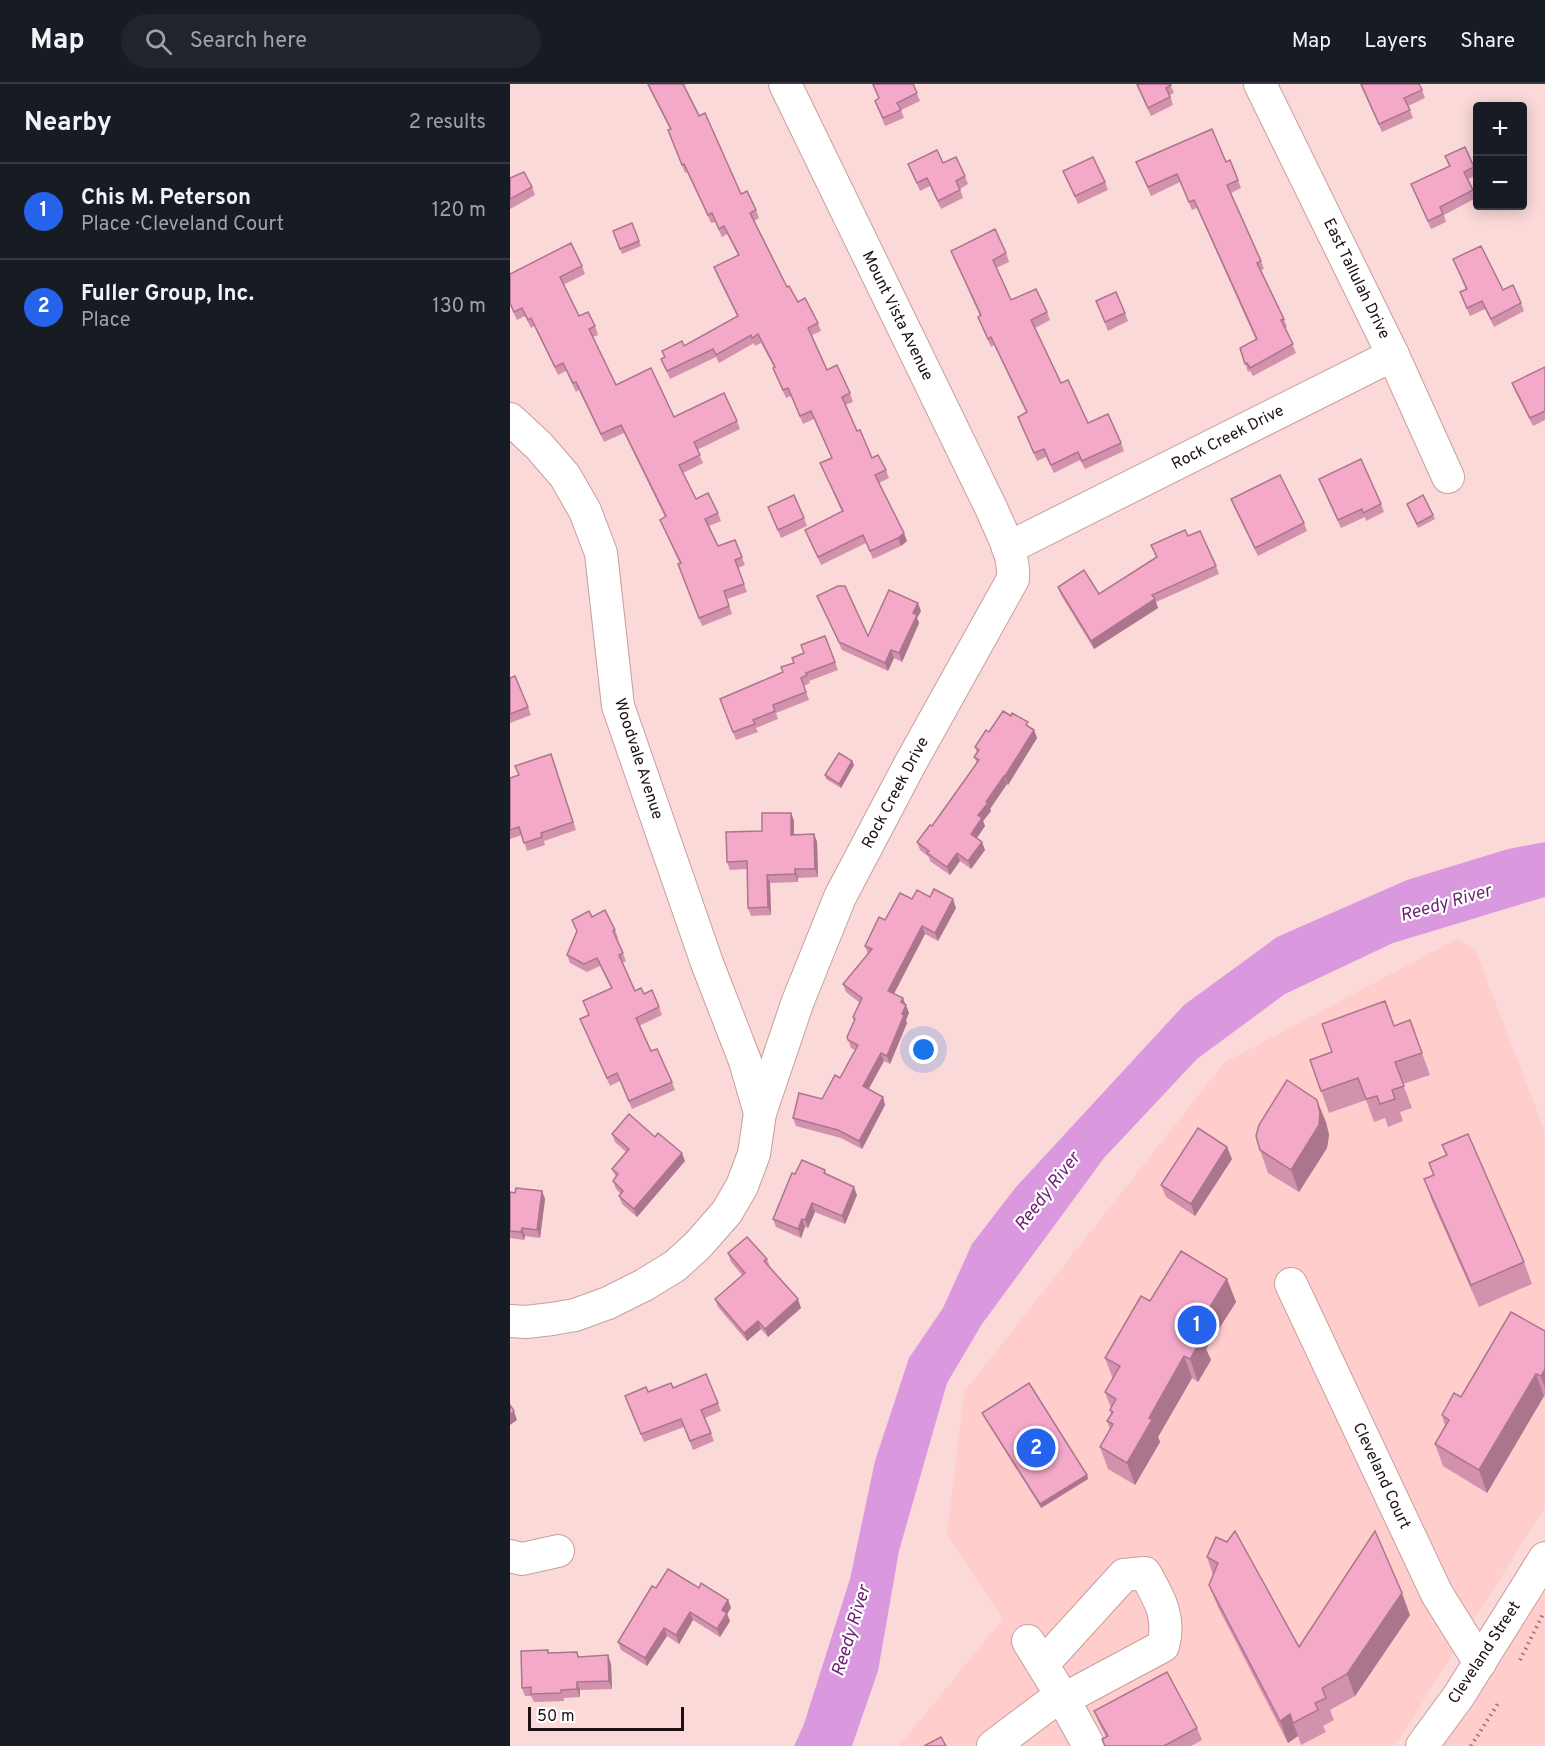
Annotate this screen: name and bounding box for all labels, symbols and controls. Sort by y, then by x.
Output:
search box [121,14,541,68]
text: Map [30,23,85,59]
icon: search [142,25,175,58]
text: Search here [190,28,307,55]
text: Map [1292,28,1331,55]
text: Layers [1364,28,1427,55]
text: Share [1460,28,1515,55]
map controls [1473,102,1527,210]
button: + [1473,102,1527,156]
text: Nearby [24,107,112,140]
text: 2 results [409,110,486,136]
button: − [1473,156,1527,210]
text: Chis M. Peterson [81,185,251,212]
text: 1 [40,198,48,224]
text: 120 m [432,198,486,224]
text: Place · Cleveland Court [81,212,284,238]
street label: East Tallulah Drive [1318,215,1394,343]
street label: Mount Vista Avenue [857,248,937,384]
text: Fuller Group, Inc. [81,281,254,308]
text: 2 [37,294,50,320]
text: 130 m [432,294,486,320]
text: Place [81,308,131,334]
street label: Rock Creek Drive [1168,401,1288,475]
street label: Woodvale Avenue [609,696,667,822]
street label: Rock Creek Drive [858,734,934,852]
water label: Reedy River [1398,879,1496,928]
your location [909,1035,938,1064]
water label: Reedy River [1010,1146,1087,1236]
pin: 1 [1178,1302,1216,1348]
street label: Cleveland Court [1348,1419,1414,1533]
pin: 2 [1016,1426,1056,1470]
water label: Reedy River [827,1581,877,1679]
street label: Cleveland Street [1444,1598,1526,1708]
scale bar [528,1704,684,1732]
text: 50 m [537,1707,575,1727]

